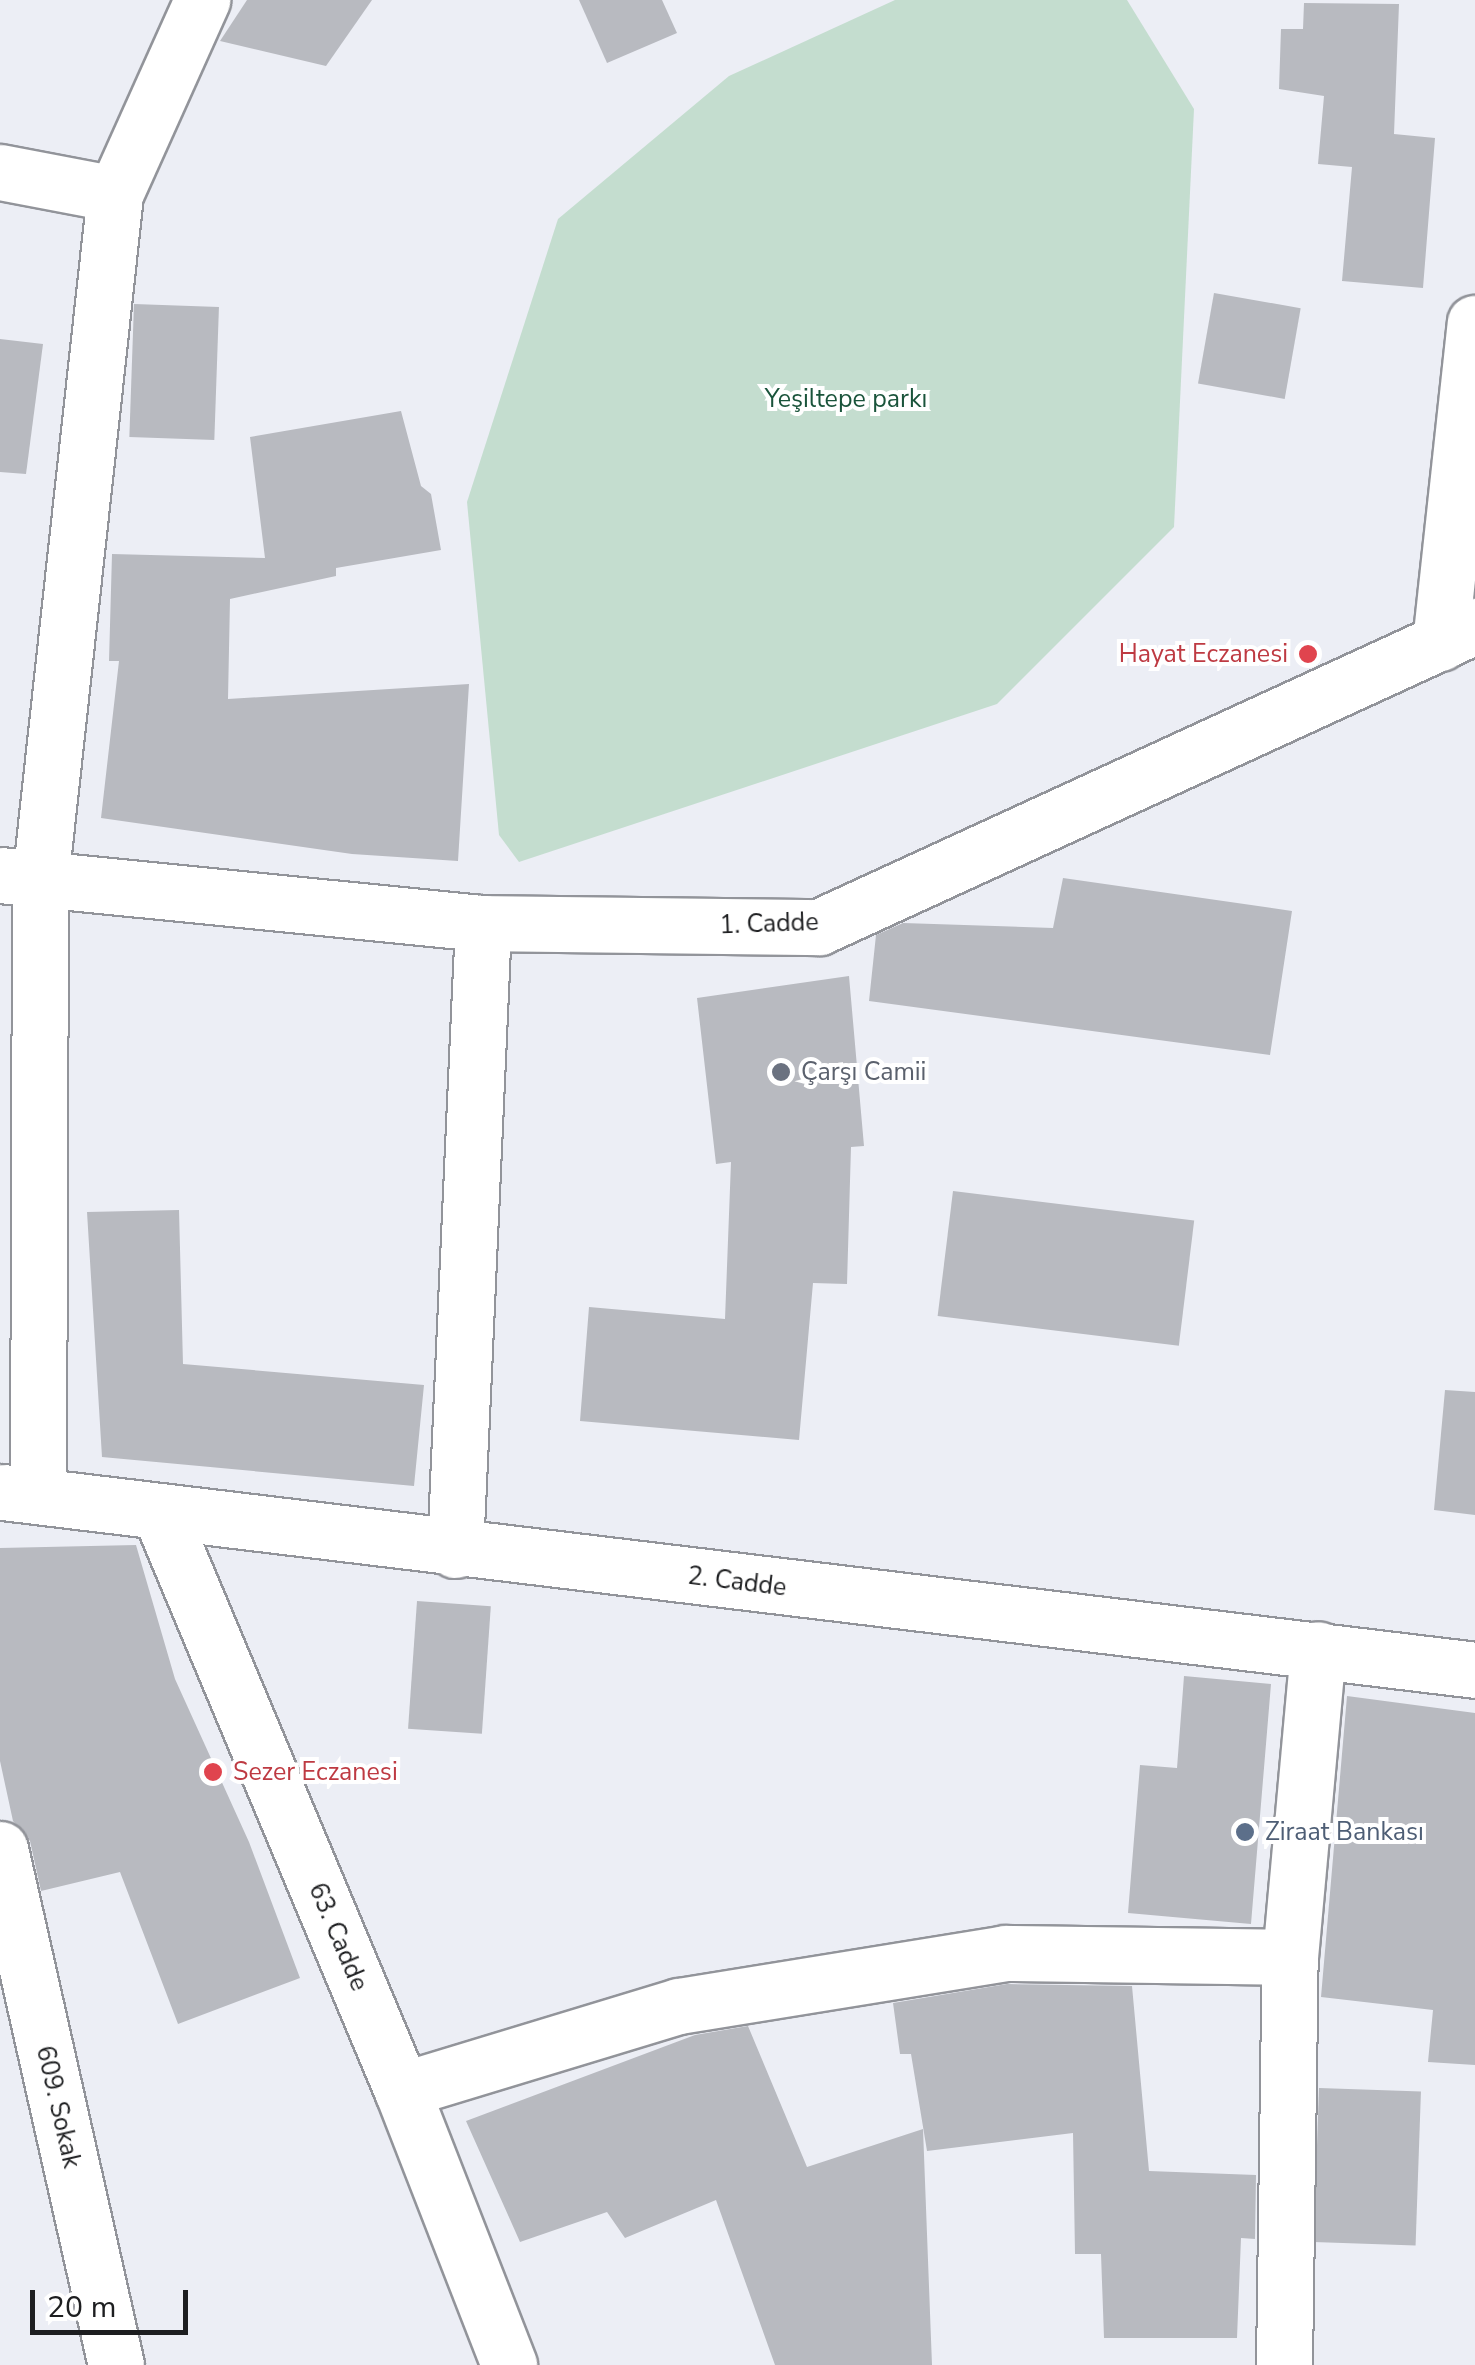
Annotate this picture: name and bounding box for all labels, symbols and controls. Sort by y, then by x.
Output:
park label: Yeşiltepe parkı [765,384,927,414]
place label: Hayat Eczanesi [1119,639,1288,669]
marker: Hayat Eczanesi [1297,643,1319,665]
street label: 1. Cadde [719,907,819,941]
place label: Çarşı Camii [801,1057,926,1087]
marker: Çarşı Camii [770,1061,792,1083]
street label: 2. Cadde [686,1561,788,1603]
place label: Sezer Eczanesi [233,1757,398,1787]
marker: Sezer Eczanesi [202,1761,224,1783]
place label: Ziraat Bankası [1265,1817,1424,1847]
marker: Ziraat Bankası [1234,1821,1256,1843]
street label: 63. Cadde [302,1879,374,1995]
street label: 609. Sokak [29,2043,87,2171]
scale bar [35,2270,192,2332]
text: 20 m [47,2287,116,2328]

